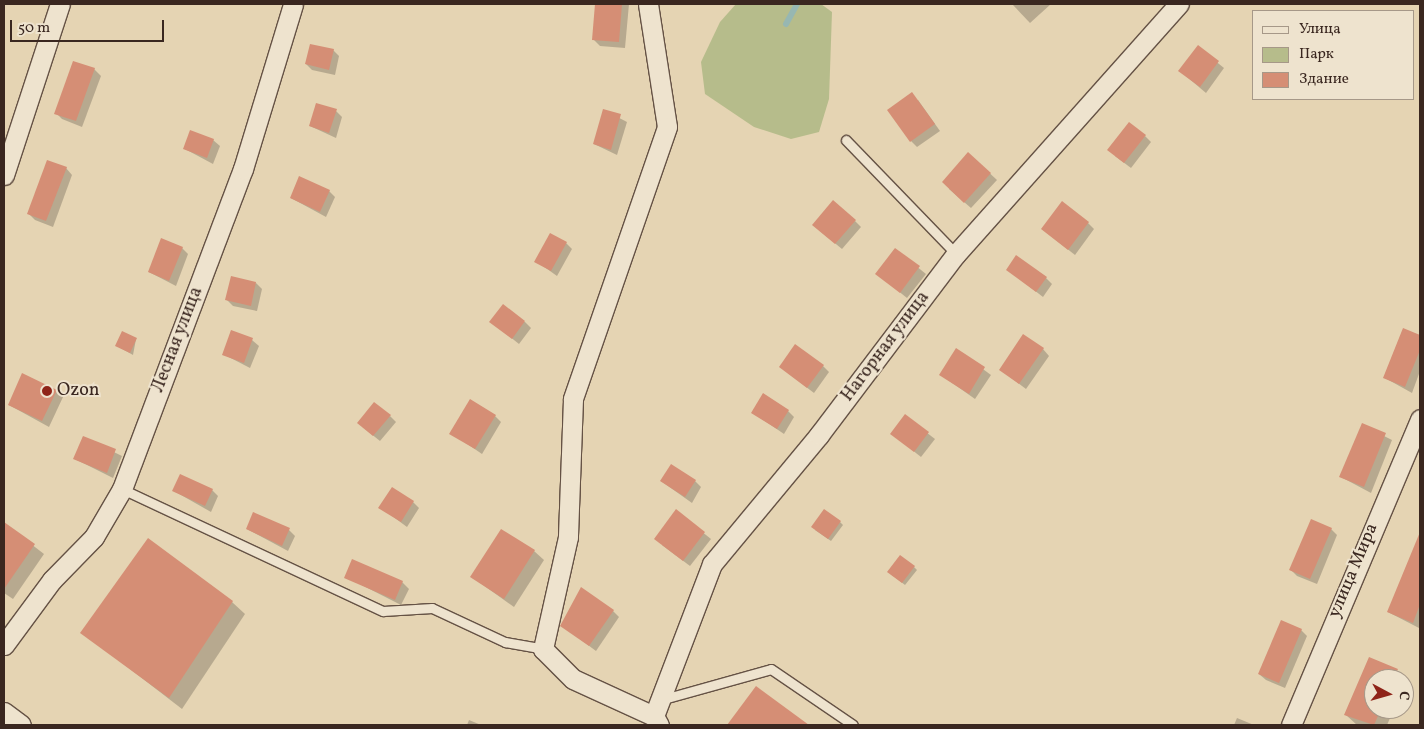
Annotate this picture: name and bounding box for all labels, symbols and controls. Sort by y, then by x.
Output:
scale bar [12,10,166,42]
legend [1252,10,1414,100]
text: 50 m [18,18,50,39]
text: Улица [1299,19,1341,40]
text: Парк [1299,44,1334,65]
text: Здание [1299,69,1349,90]
street label: Лесная улица [148,284,208,396]
street label: Нагорная улица [837,287,935,407]
place label: Ozon [57,380,99,402]
marker: Ozon [41,385,53,397]
street label: улица Мира [1324,520,1384,622]
north arrow [1364,669,1414,719]
text: С [1394,690,1413,701]

